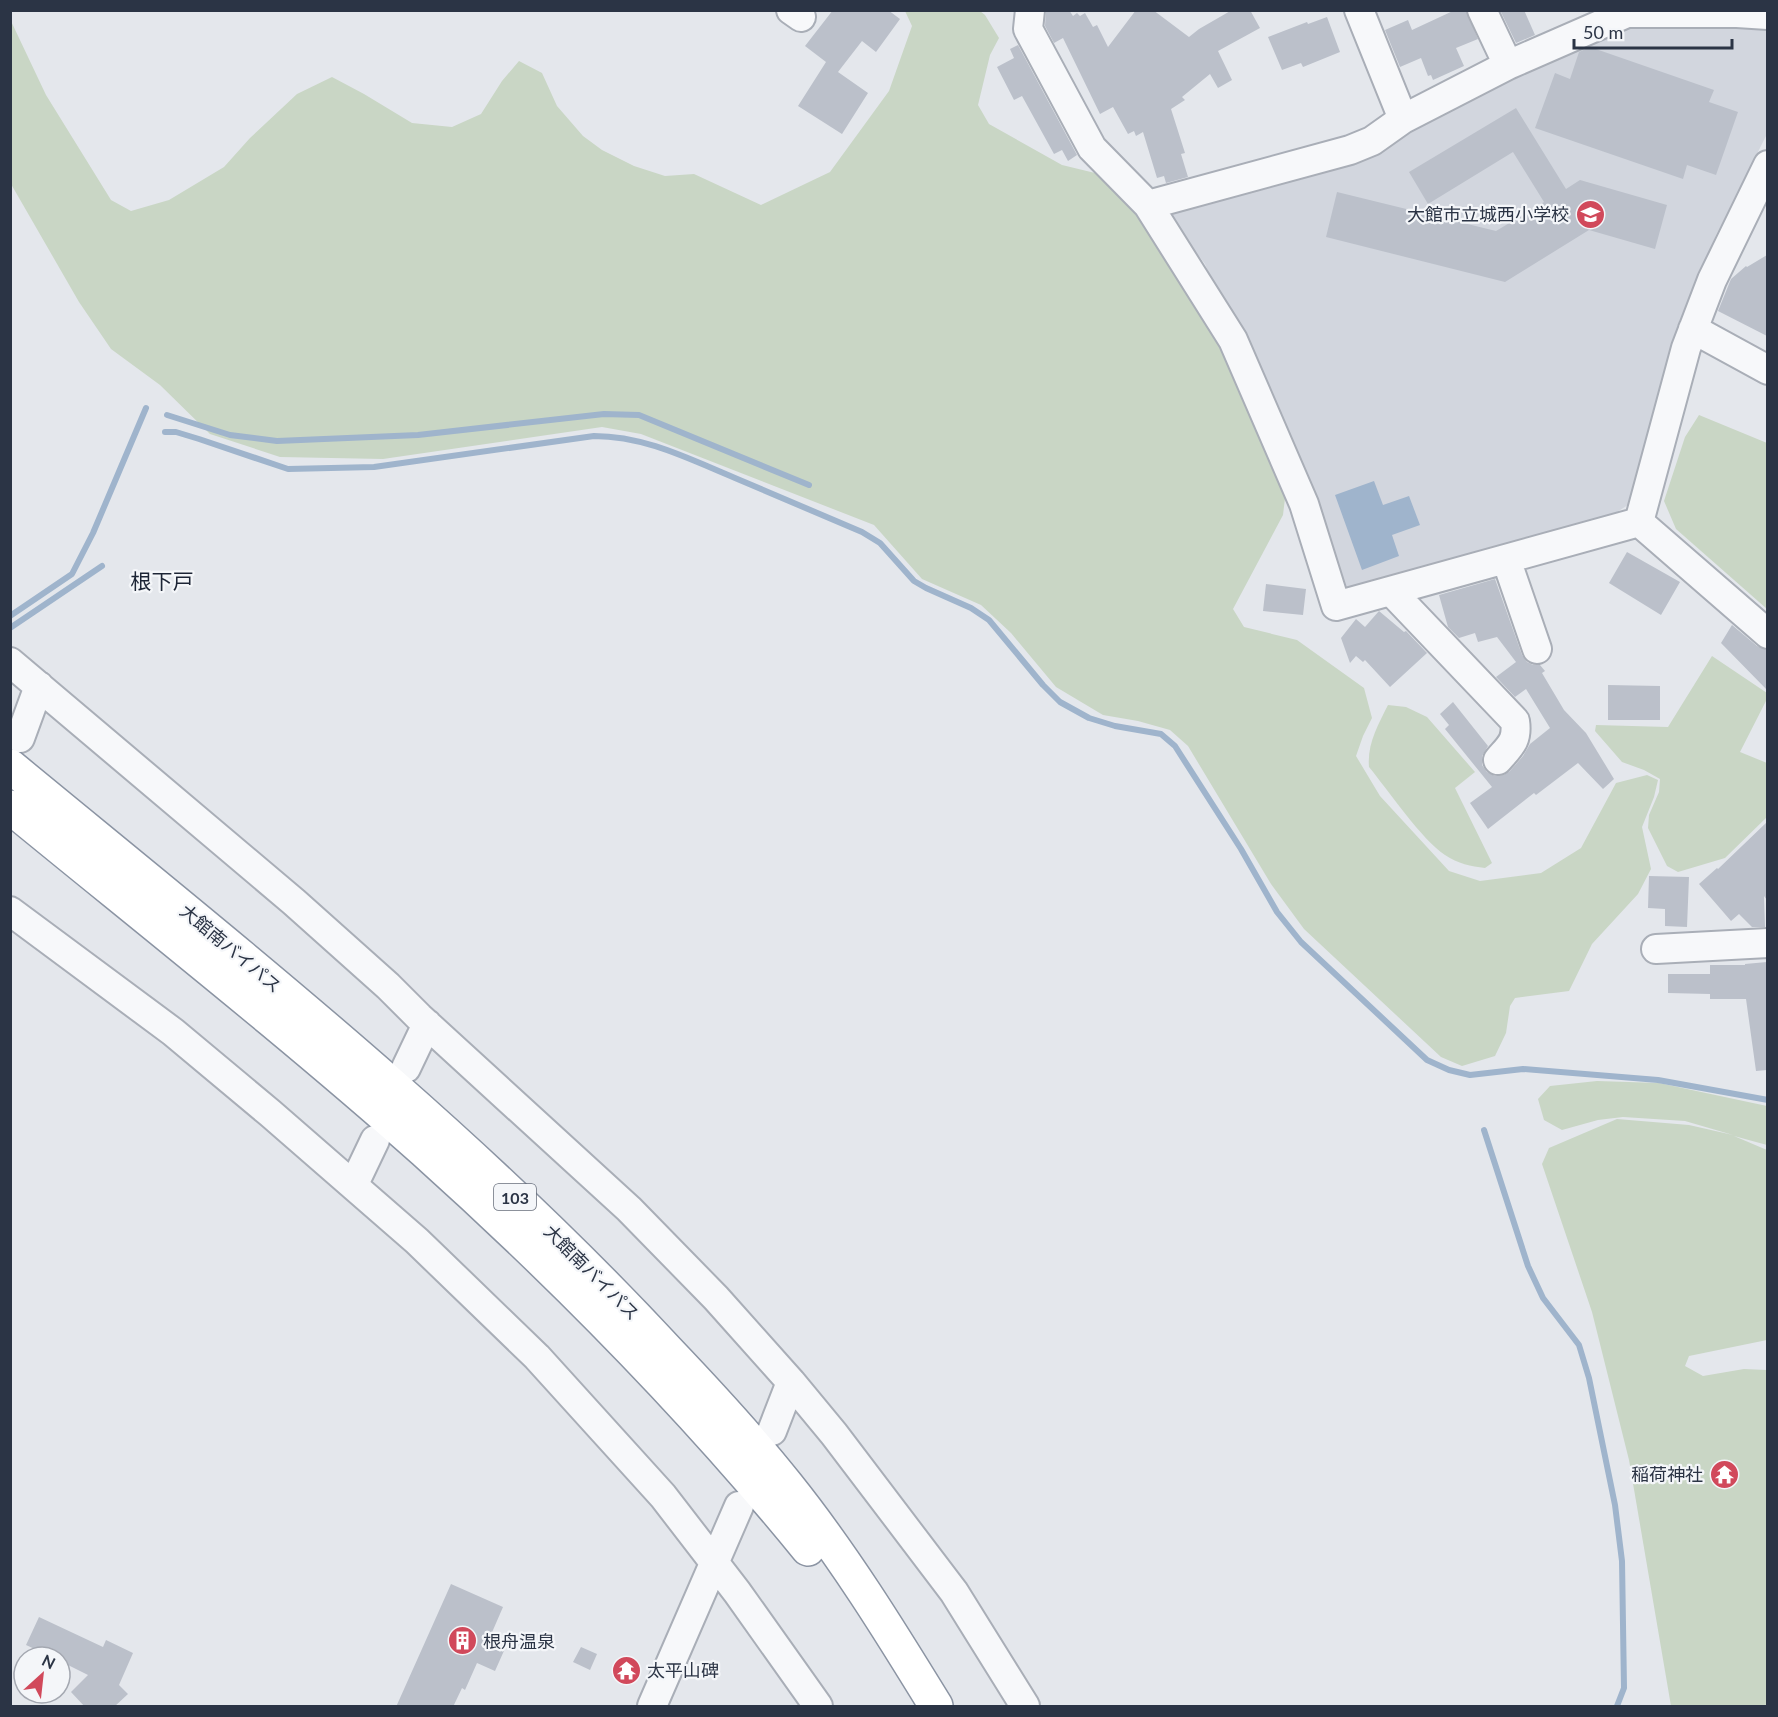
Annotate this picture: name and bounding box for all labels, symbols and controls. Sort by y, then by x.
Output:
scale bar [1574,12,1732,50]
text: 50 m [1583,21,1623,43]
school or university icon: 大館市立城西小学校 [1574,198,1606,230]
place label: 大館市立城西小学校 [1407,203,1569,225]
district label: 根下戸 [131,568,194,593]
street label: 大館南バイパス [176,899,286,997]
road number: 103 [494,1184,536,1210]
street label: 大館南バイパス [540,1220,644,1324]
temple icon: 稲荷神社 [1708,1458,1740,1490]
place label: 稲荷神社 [1631,1463,1703,1485]
building icon: 根舟温泉 [446,1625,478,1657]
place label: 根舟温泉 [483,1630,555,1652]
north arrow [12,1645,72,1705]
text: N [39,1650,59,1672]
temple icon: 太平山碑 [610,1654,642,1686]
place label: 太平山碑 [647,1659,719,1681]

